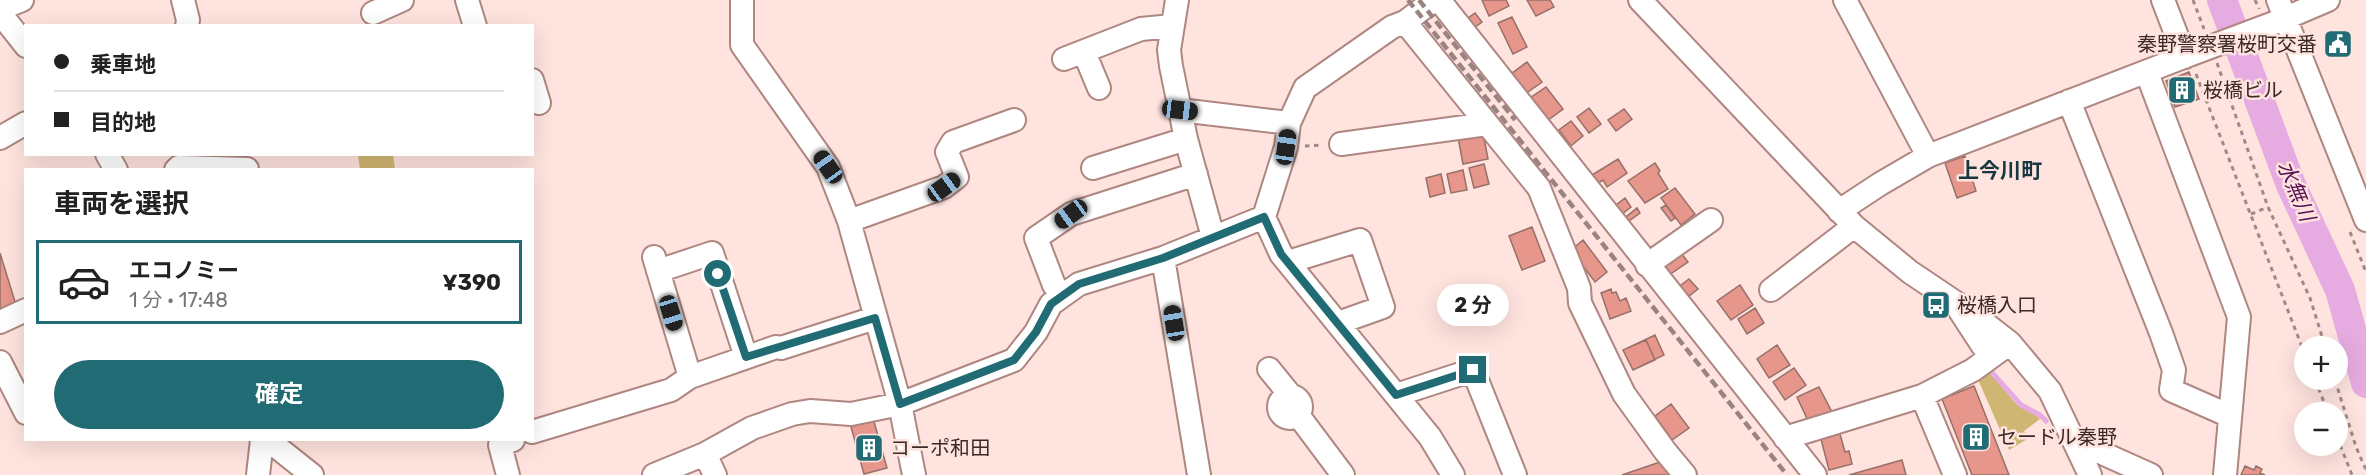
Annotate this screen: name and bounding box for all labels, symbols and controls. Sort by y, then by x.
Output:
public building icon: 秦野警察署桜町交番 [2322,28,2354,60]
place label: 秦野警察署桜町交番 [2137,32,2317,56]
text: 乗車地 [90,51,156,78]
building icon: 桜橋ビル [2166,74,2198,106]
place label: 桜橋ビル [2203,78,2283,102]
car [1161,99,1199,121]
text: 目的地 [90,109,156,136]
car [1275,128,1297,166]
car [810,147,846,187]
water label: 水無川 [2273,157,2321,227]
district label: 上今川町 [1958,158,2042,183]
car [924,169,964,205]
text: 車両を選択 [54,188,189,220]
car [1051,196,1091,232]
icon: car [57,255,111,309]
text: エコノミー [129,257,239,284]
route start [704,260,731,287]
text: ¥390 [442,269,501,296]
callout: 2 分 [1437,283,1509,325]
text: 1 分 · 17:48 [129,288,228,312]
bus stop icon: 桜橋入口 [1920,289,1952,321]
car [657,293,685,333]
text: 2 分 [1454,293,1492,317]
place label: 桜橋入口 [1957,293,2037,317]
car [1162,304,1186,342]
map controls [2294,336,2348,456]
button: + [2294,336,2348,390]
route end [1459,356,1486,383]
button: 確定 [54,360,504,429]
button: − [2294,402,2348,456]
building icon: セードル秦野 [1960,421,1992,453]
place label: セードル秦野 [1997,425,2117,449]
building icon: コーポ和田 [853,432,885,464]
place label: コーポ和田 [890,436,990,460]

